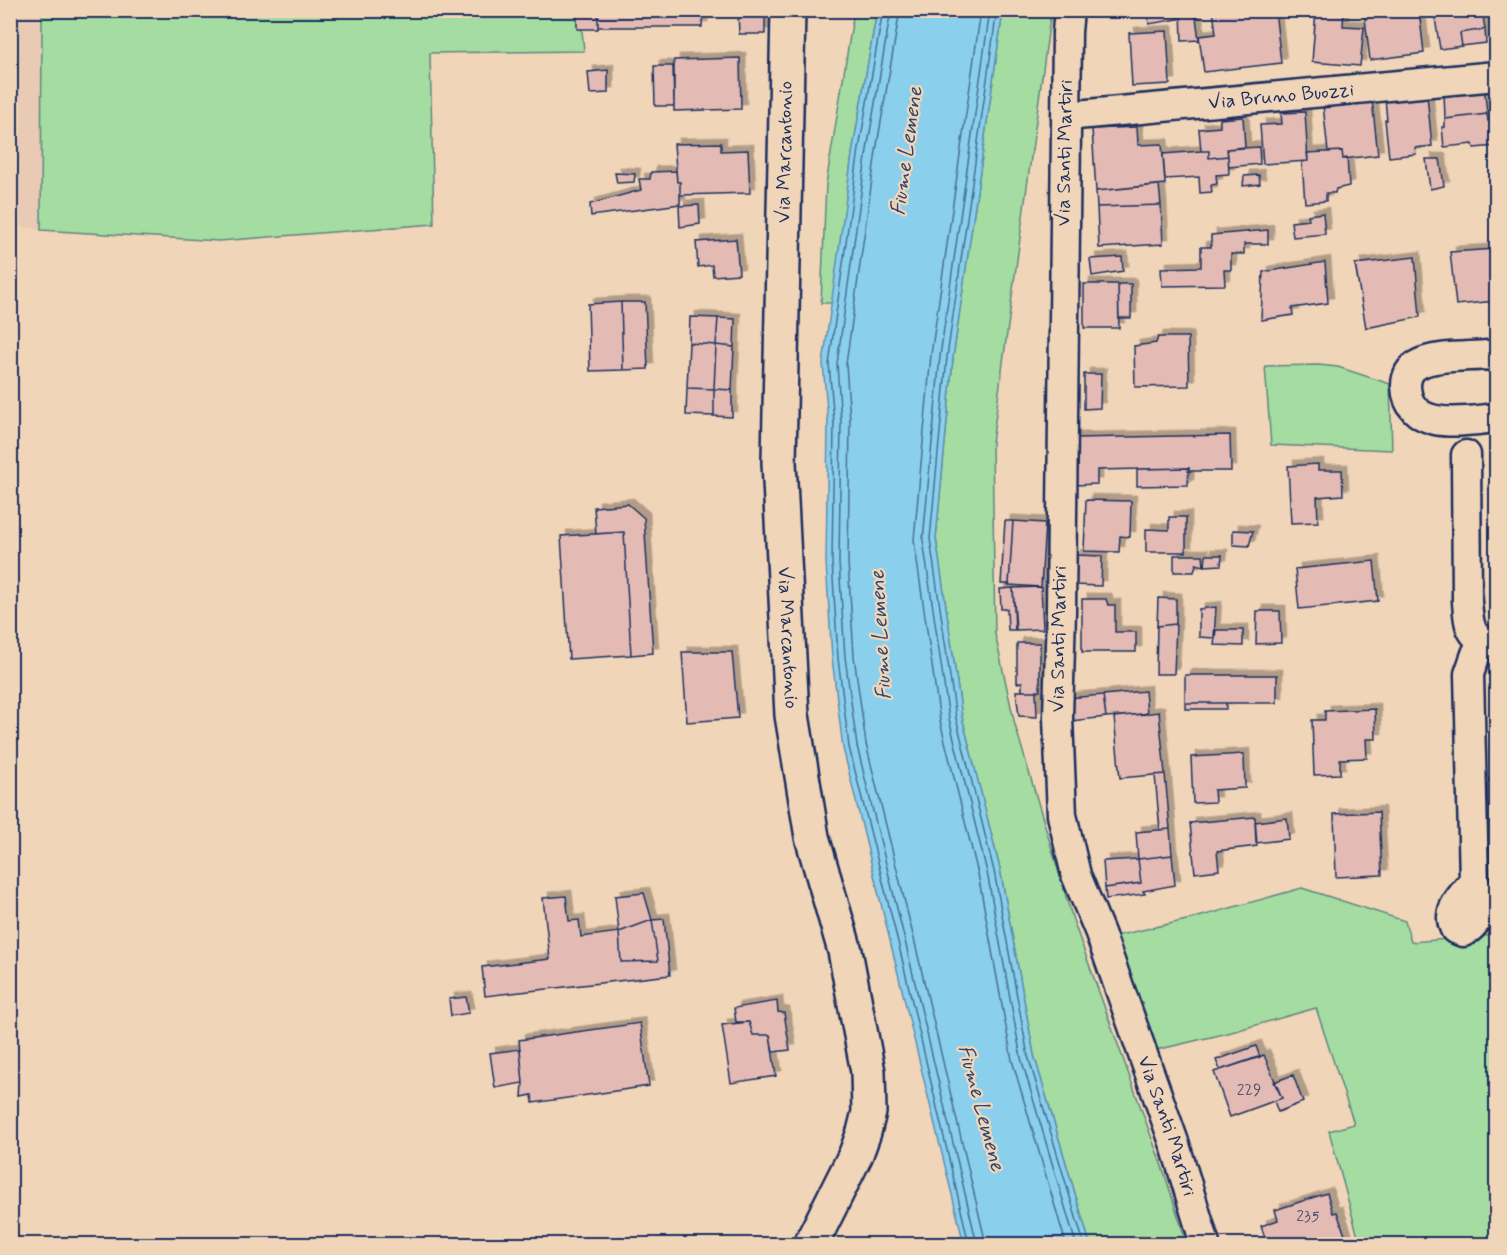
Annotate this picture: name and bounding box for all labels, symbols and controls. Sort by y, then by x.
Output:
street label: Via Bruno Buozzi [1207,76,1355,116]
street label: Via Santi Martiri [1050,79,1080,227]
street label: Via Marcantonio [770,81,800,223]
water label: Fiume Lemene [884,84,930,217]
street label: Via Santi Martiri [1044,565,1074,713]
street label: Via Marcantonio [771,566,805,709]
water label: Fiume Lemene [864,568,898,700]
water label: Fiume Lemene [951,1042,1012,1175]
street label: Via Santi Martiri [1131,1052,1203,1200]
house number: 229 [1237,1080,1261,1101]
house number: 235 [1296,1206,1320,1227]

